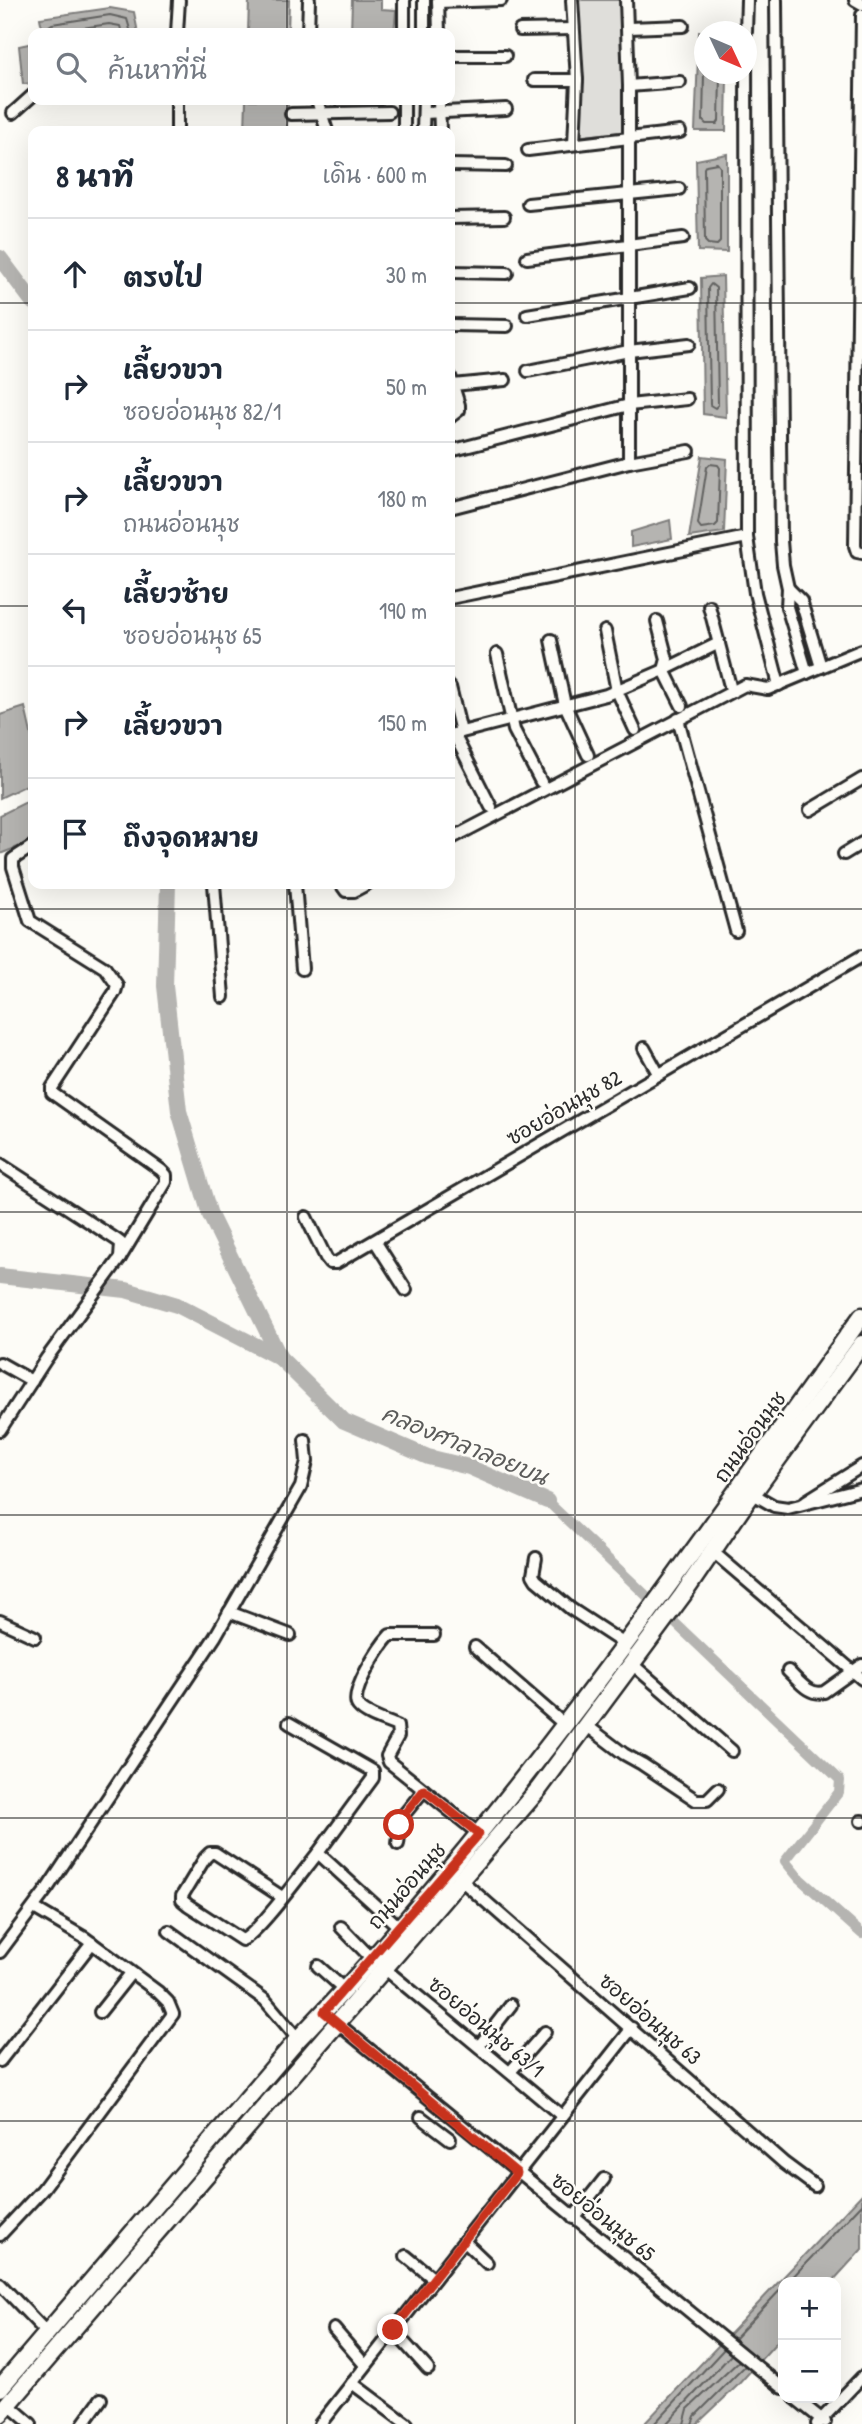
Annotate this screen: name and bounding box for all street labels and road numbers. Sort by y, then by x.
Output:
street label: ซอยอ่อนนุช 82 [501,1063,628,1154]
street label: ถนนอ่อนนุช [707,1385,794,1489]
street label: ถนนอ่อนนุช [361,1836,454,1937]
street label: ซอยอ่อนนุช 63 [592,1966,708,2073]
street label: ซอยอ่อนนุช 63/1 [421,1969,551,2085]
street label: ซอยอ่อนนุช 65 [544,2166,662,2269]

